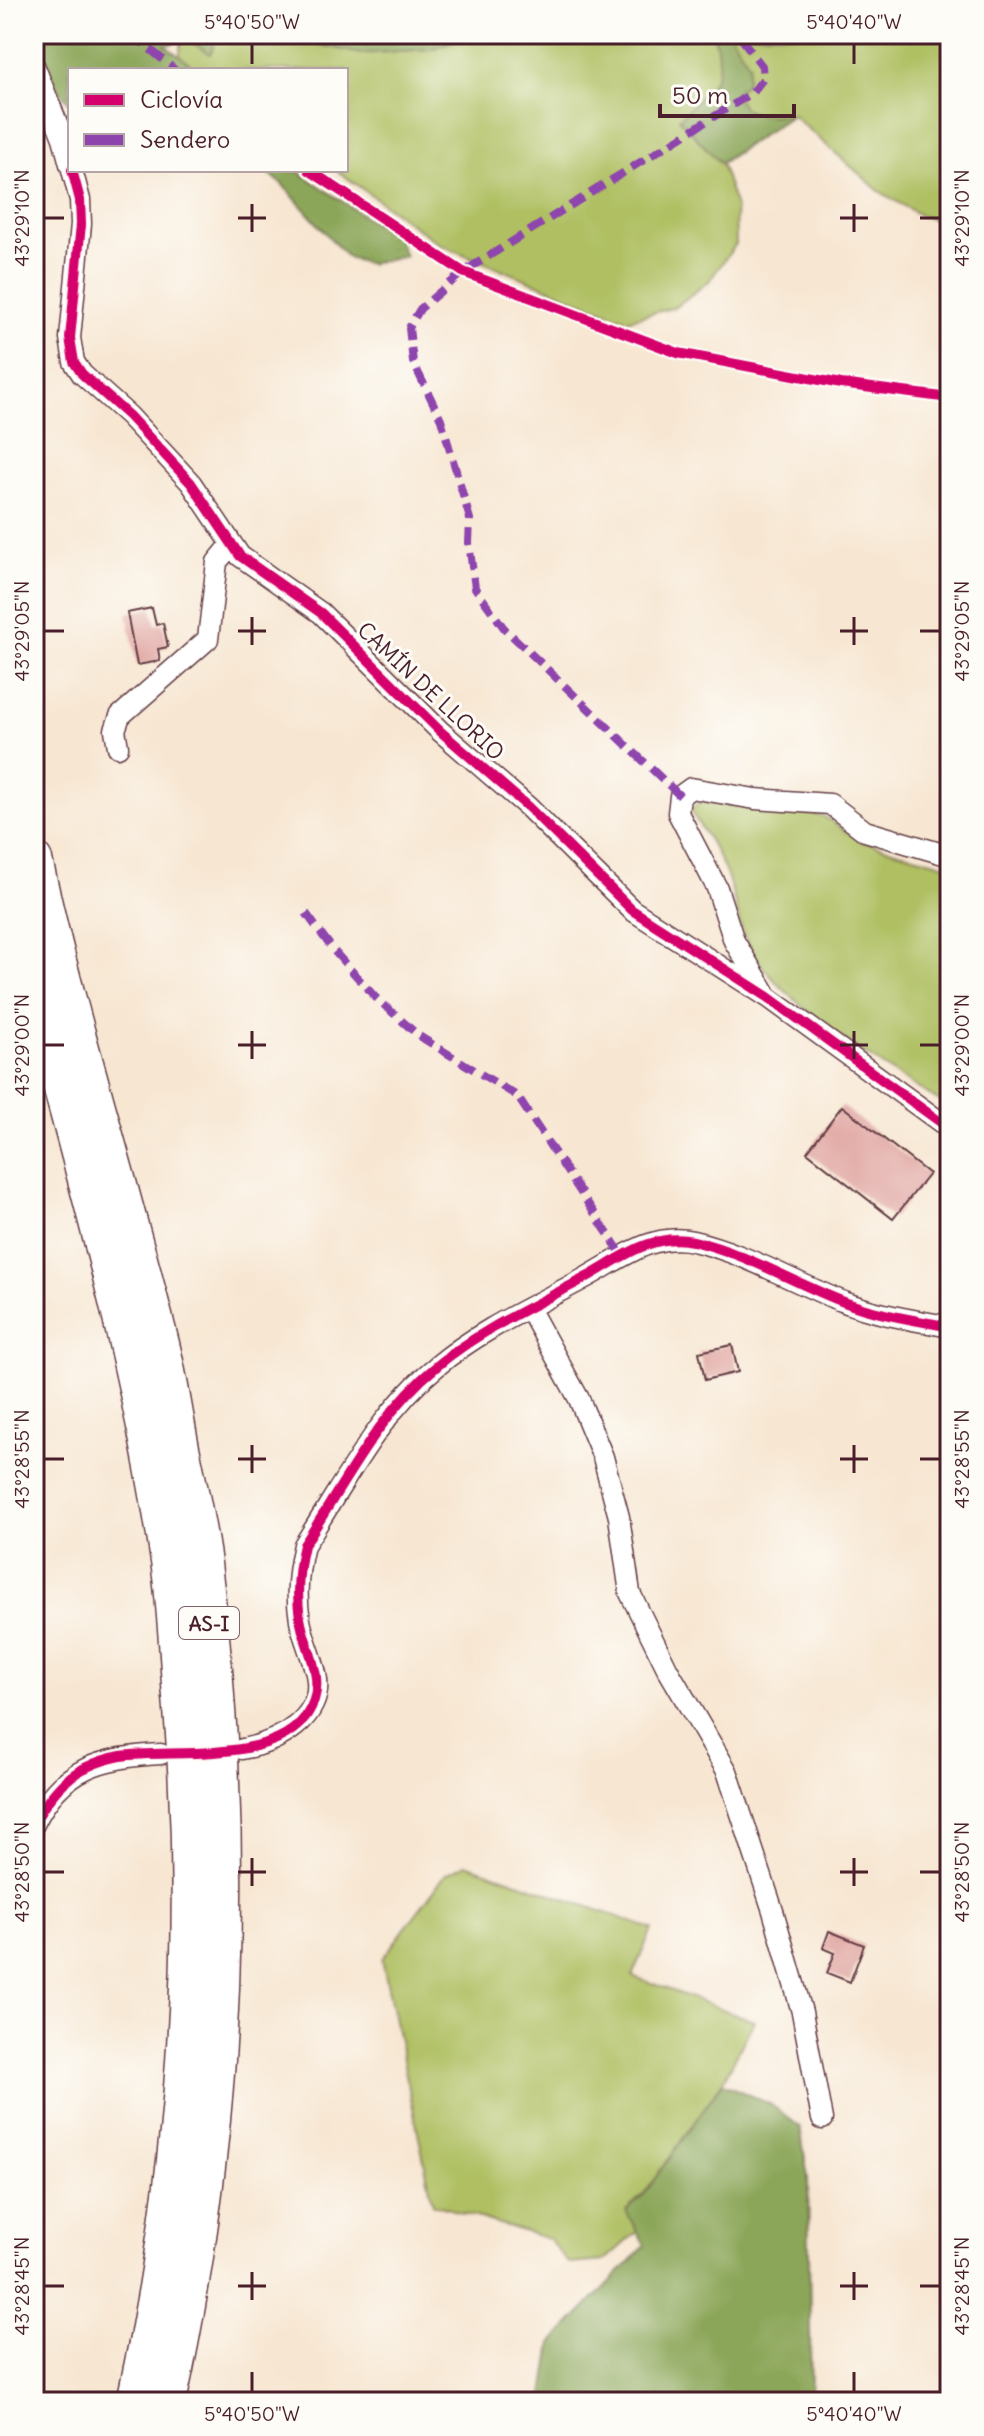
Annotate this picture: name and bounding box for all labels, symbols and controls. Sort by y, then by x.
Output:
text: 5°40'50"W [204,9,300,34]
text: 5°40'40"W [806,9,902,34]
legend [68,68,348,172]
scale bar [660,68,794,118]
text: 50 m [672,80,728,110]
text: Ciclovía [140,84,223,114]
text: Sendero [140,124,230,154]
text: 43°29'10"N [9,169,34,267]
text: 43°29'10"N [949,169,974,267]
text: 43°29'05"N [9,580,34,682]
text: 43°29'05"N [949,580,974,682]
street label: CAMÍN DE LLORIO [352,616,510,766]
text: 43°29'00"N [9,994,34,1096]
text: 43°29'00"N [949,994,974,1096]
text: 43°28'55"N [9,1409,34,1509]
text: 43°28'55"N [949,1409,974,1509]
road number: AS-I [179,1607,239,1639]
text: 43°28'50"N [9,1821,34,1923]
text: 43°28'50"N [949,1821,974,1923]
text: 43°28'45"N [9,2236,34,2336]
text: 43°28'45"N [949,2236,974,2336]
text: 5°40'50"W [204,2401,300,2426]
text: 5°40'40"W [806,2401,902,2426]

